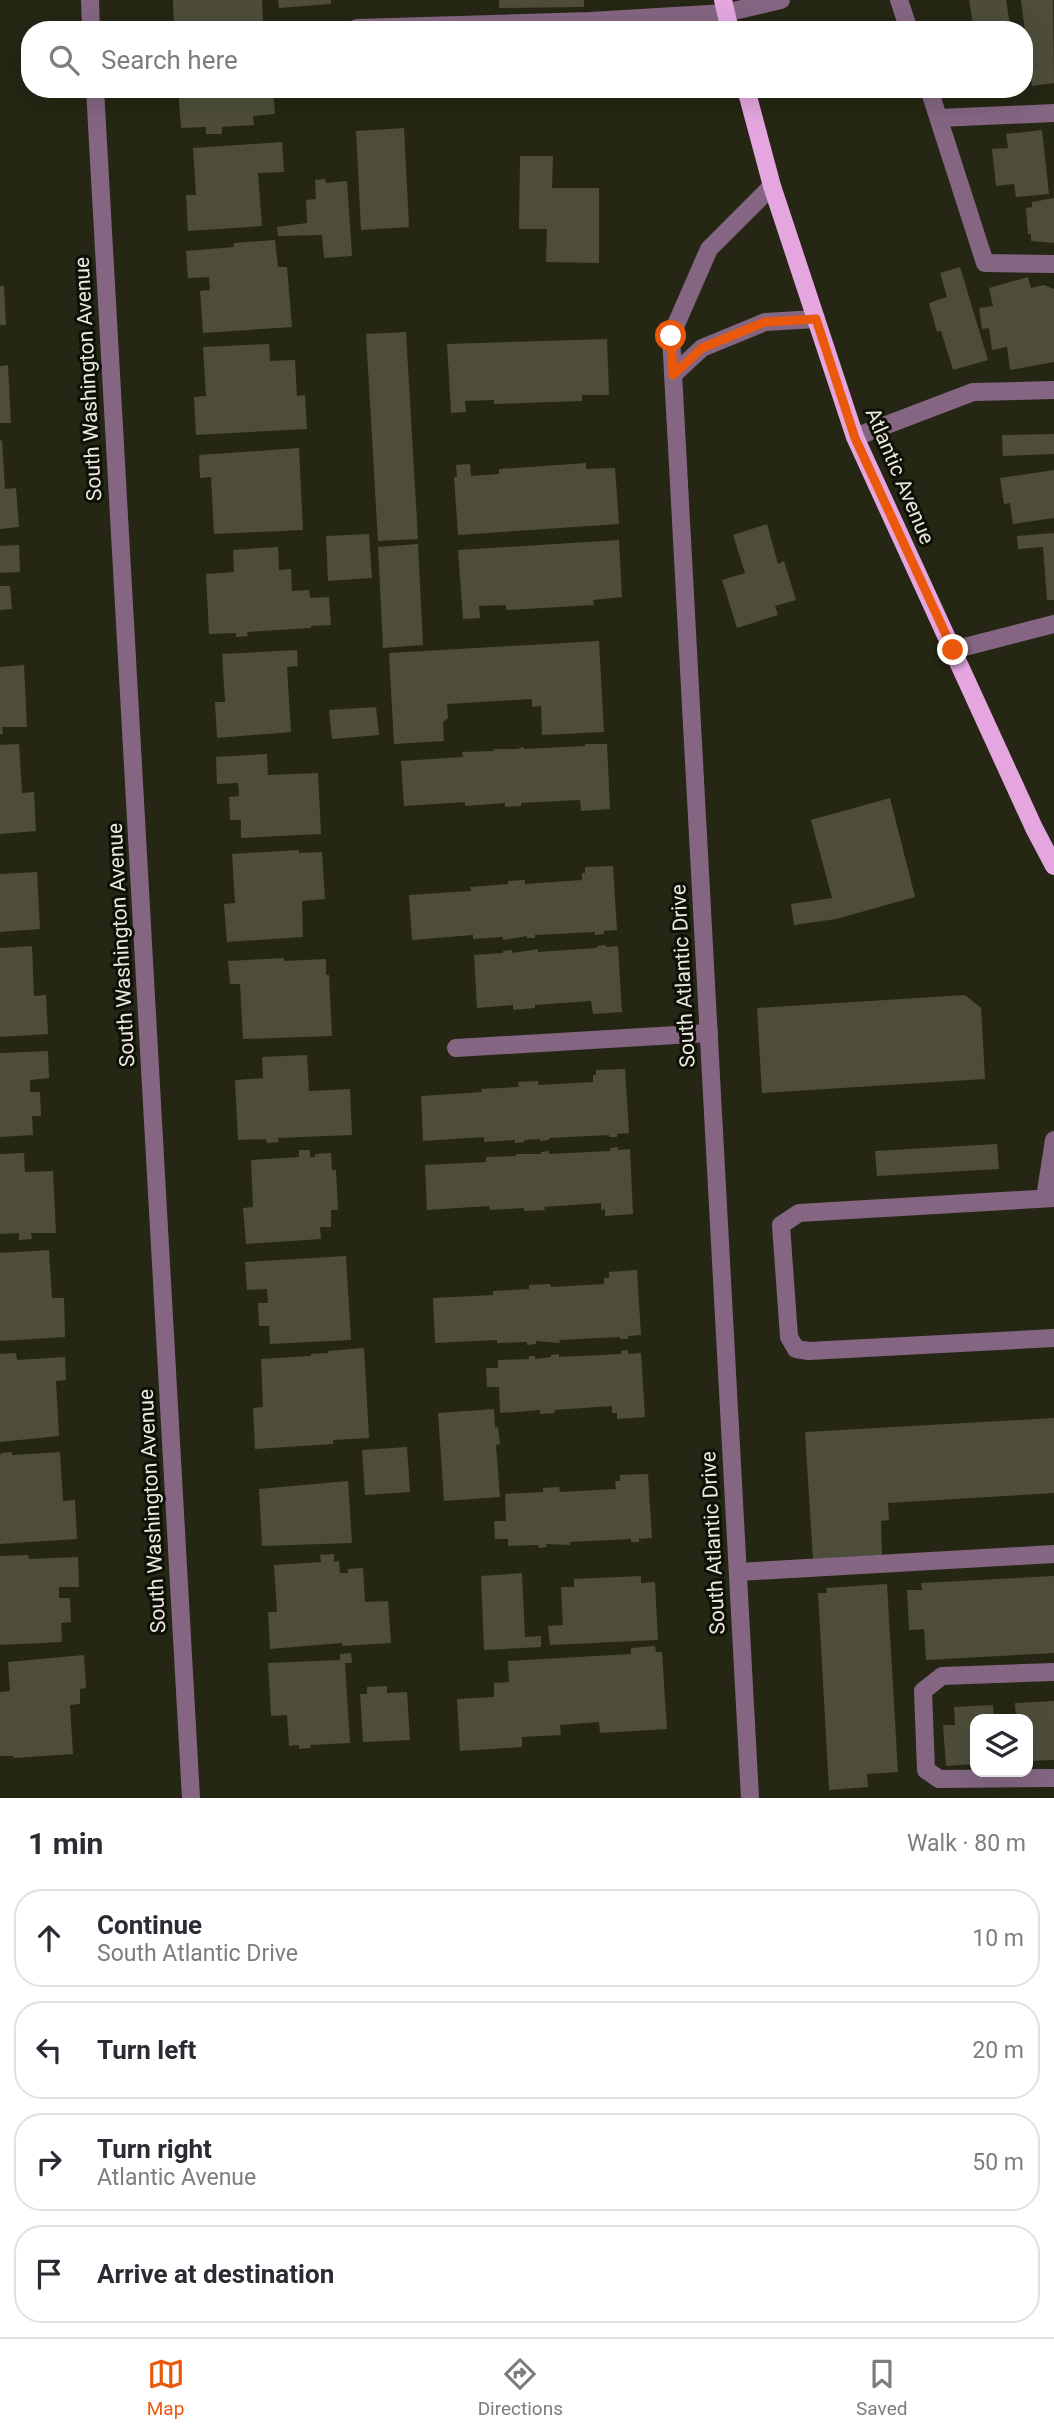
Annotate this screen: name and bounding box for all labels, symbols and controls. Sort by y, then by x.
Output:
search box [21,21,1033,98]
icon: search [45,41,83,79]
text: Search here [101,45,238,75]
street label: South Washington Avenue [70,256,106,502]
route start [655,320,686,351]
street label: Atlantic Avenue [861,404,939,548]
route end [937,634,968,665]
street label: South Washington Avenue [103,822,139,1068]
street label: South Atlantic Drive [666,884,700,1068]
street label: South Washington Avenue [134,1388,170,1634]
street label: South Atlantic Drive [696,1451,730,1635]
map controls [970,1714,1033,1777]
button: layers [970,1714,1033,1777]
text: 1 min [28,1826,103,1861]
text: Walk · 80 m [907,1830,1026,1857]
text: Continue [97,1910,202,1940]
icon: ahead [30,1919,68,1957]
text: 10 m [972,1925,1024,1952]
text: South Atlantic Drive [97,1940,298,1967]
icon: left [30,2031,68,2069]
text: Turn left [97,2035,196,2065]
text: 20 m [972,2037,1024,2064]
text: Turn right [97,2134,212,2164]
icon: right [30,2143,68,2181]
text: 50 m [972,2149,1024,2176]
text: Atlantic Avenue [97,2164,256,2191]
icon: arrive [30,2255,68,2293]
text: Arrive at destination [97,2259,334,2289]
tab: Map [147,2355,185,2420]
tab: Directions [478,2355,563,2420]
tab: Saved [856,2355,907,2420]

